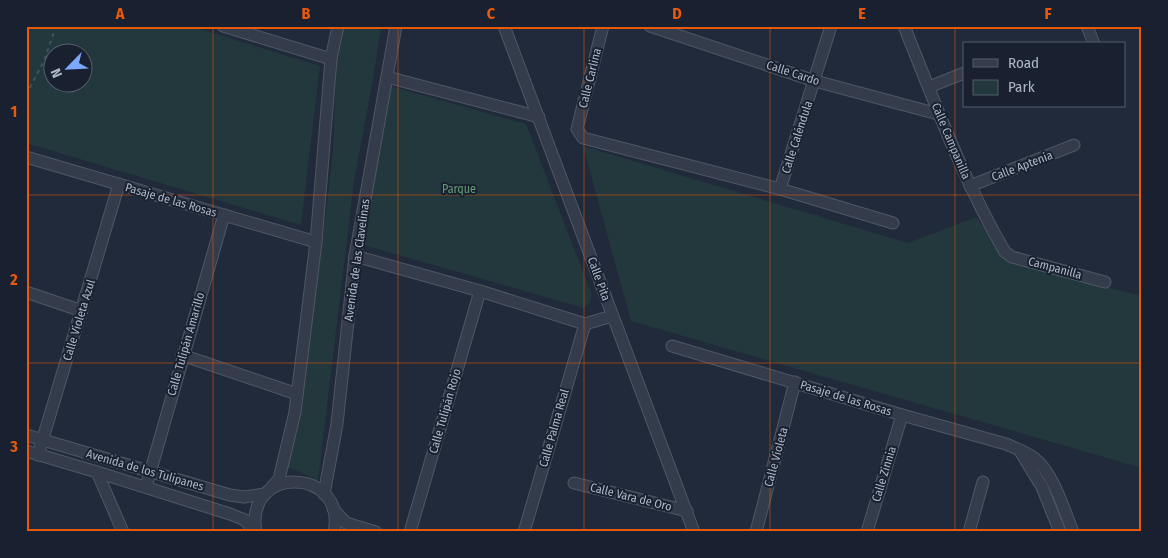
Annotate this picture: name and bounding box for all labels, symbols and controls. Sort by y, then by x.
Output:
text: A [115,4,125,23]
text: B [302,4,311,23]
text: C [487,4,496,23]
text: D [672,4,682,23]
text: E [858,4,866,23]
text: F [1044,4,1052,23]
north arrow [42,42,92,92]
legend [963,42,1126,108]
street label: Calle Carlina [576,47,604,109]
text: Road [1008,54,1039,72]
street label: Calle Cardo [765,58,821,88]
text: N [47,66,66,80]
text: Park [1008,78,1035,96]
street label: Calle Caléndula [779,99,815,175]
street label: Calle Campanilla [929,101,973,181]
text: 1 [11,102,17,121]
street label: Calle Aptenia [989,148,1055,184]
street label: Pasaje de las Rosas [124,180,218,220]
park label: Parque [442,182,476,196]
street label: Avenida de las Clavelinas [341,198,373,322]
street label: Campanilla [1027,254,1083,282]
street label: Calle Pita [585,255,613,303]
text: 2 [9,270,18,289]
street label: Calle Violeta Azul [60,278,98,362]
street label: Calle Tulipán Amarillo [165,291,207,397]
street label: Calle Tulipán Rojo [426,367,464,455]
street label: Pasaje de las Rosas [799,377,893,419]
street label: Calle Palma Real [536,387,572,469]
street label: Calle Violeta [761,426,791,488]
text: 3 [9,437,18,456]
street label: Calle Zinnia [869,445,899,503]
street label: Avenida de los Tulipanes [85,447,205,493]
street label: Calle Vara de Oro [589,480,673,514]

